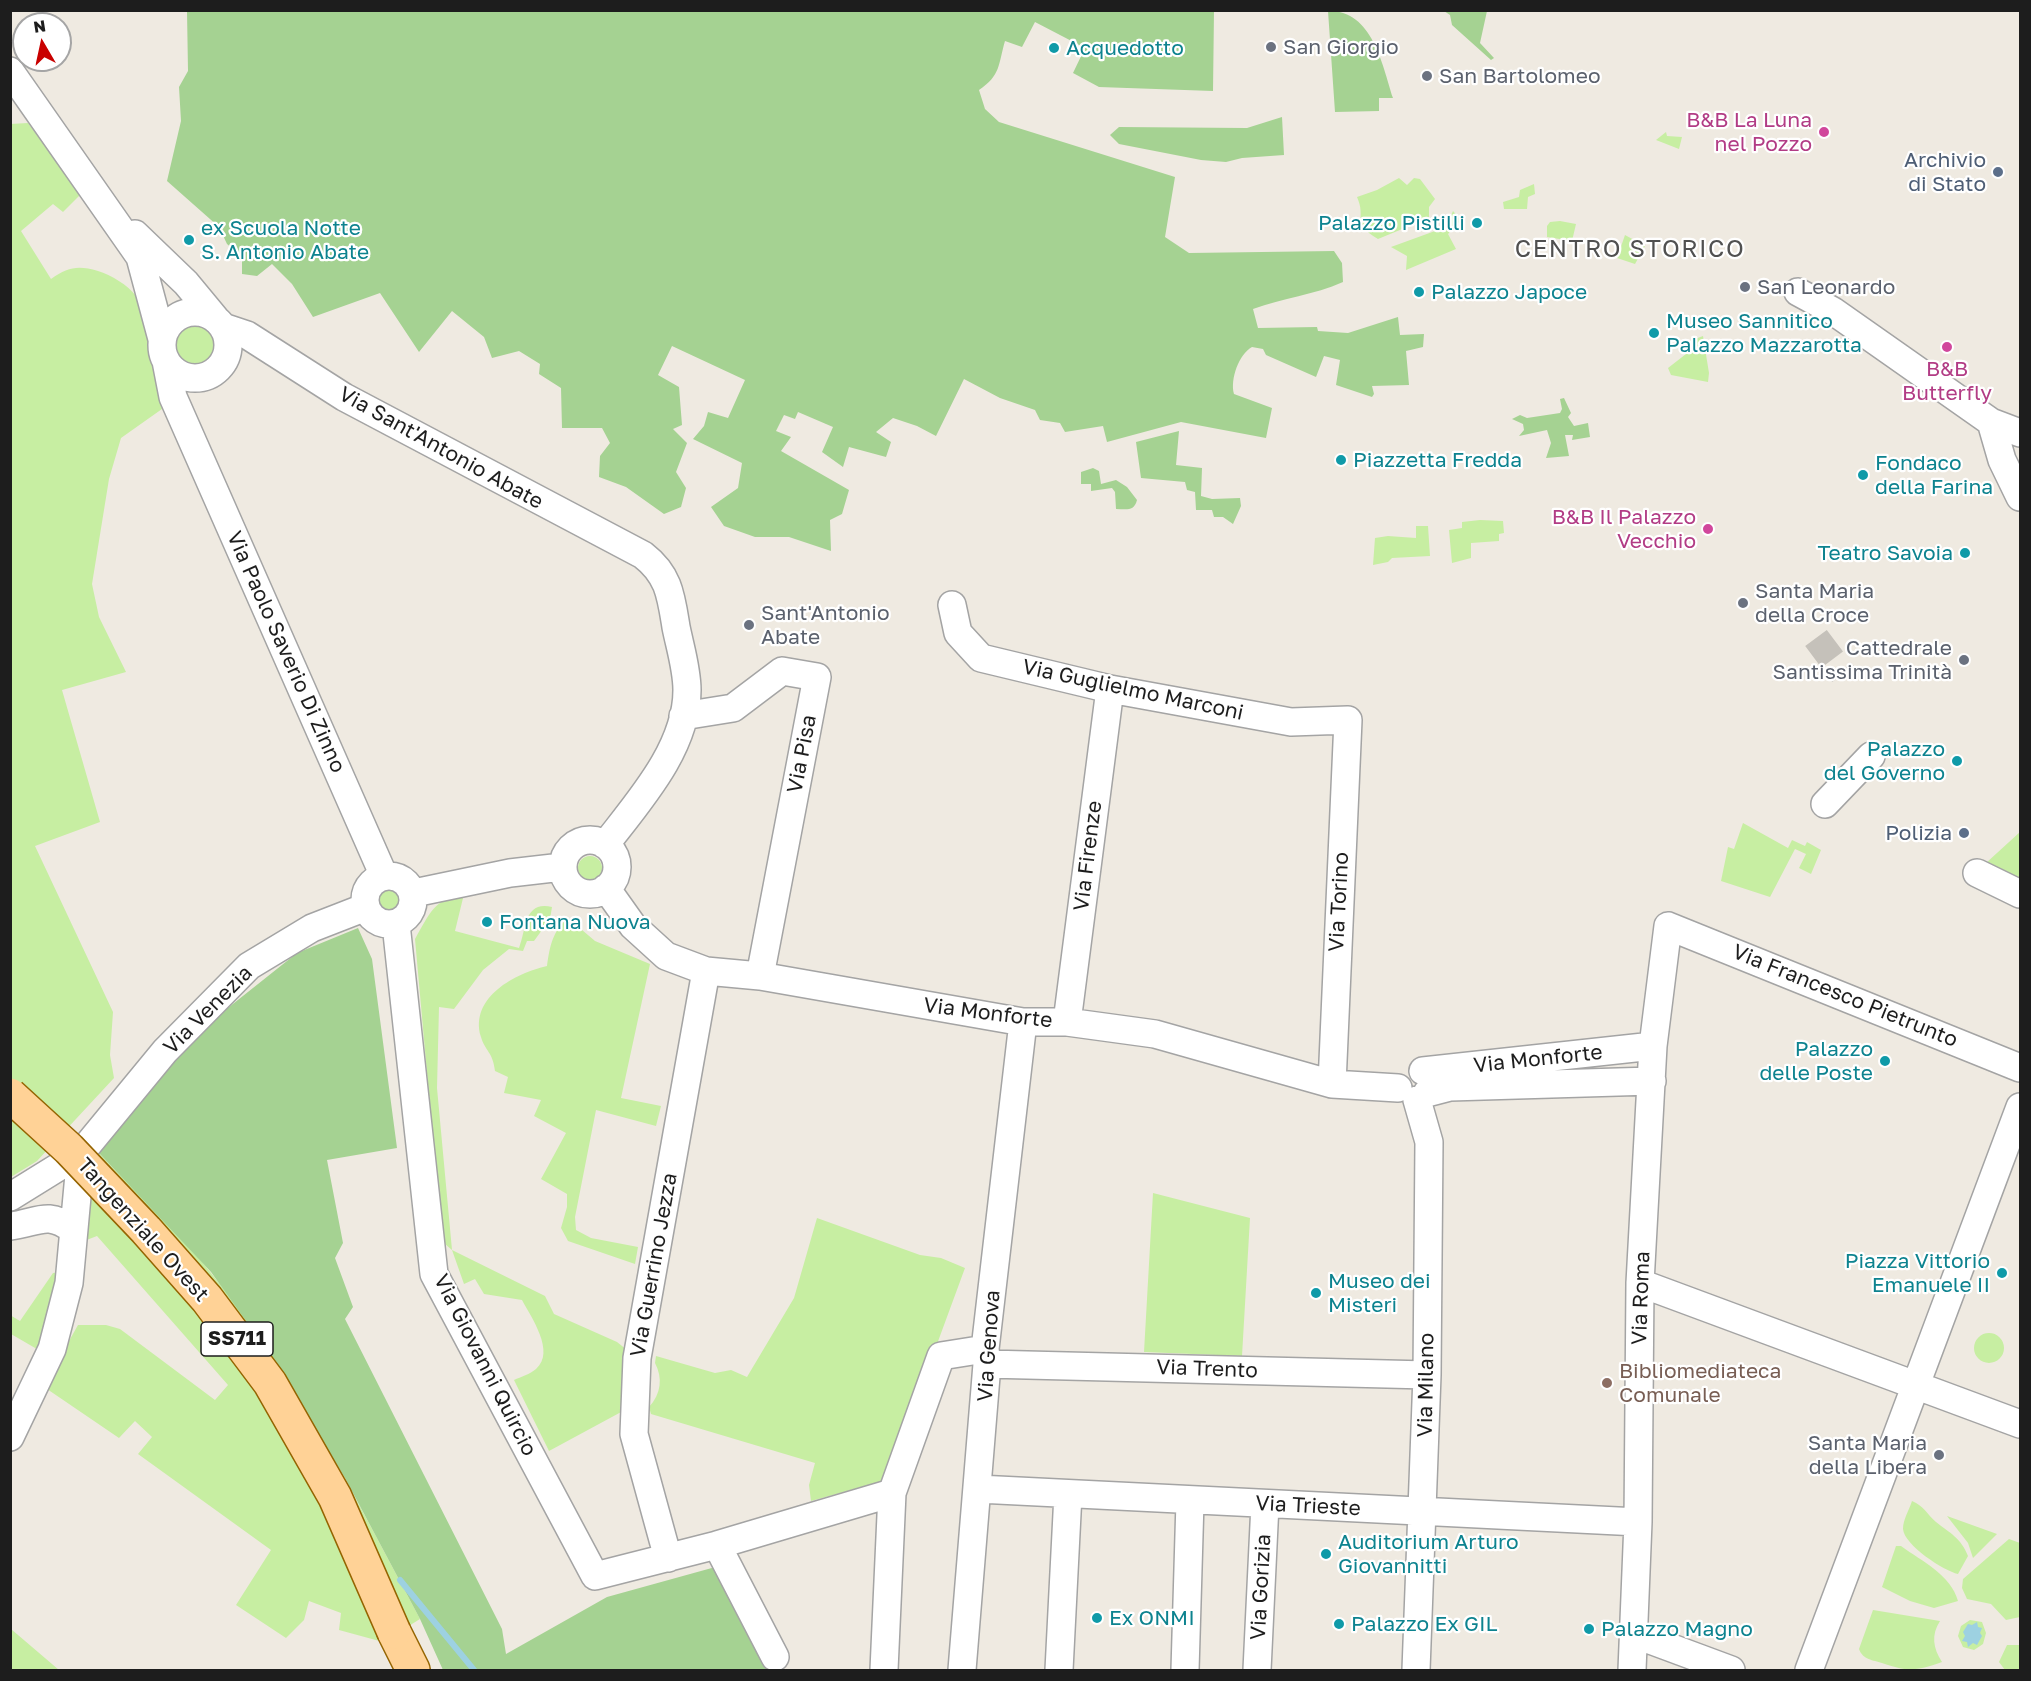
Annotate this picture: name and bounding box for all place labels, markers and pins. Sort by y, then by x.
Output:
place label: San Giorgio [1283,34,1399,60]
place label: Acquedotto [1066,35,1184,61]
marker: San Giorgio [1264,40,1278,54]
marker: Acquedotto [1047,41,1061,55]
place label: San Bartolomeo [1439,63,1600,89]
marker: San Bartolomeo [1420,69,1434,83]
place label: B&B La Luna nel Pozzo [1686,107,1812,157]
marker: B&B La Luna nel Pozzo [1817,125,1831,139]
place label: Archivio di Stato [1904,147,1986,197]
marker: Archivio di Stato [1991,165,2005,179]
place label: Palazzo Pistilli [1318,210,1465,236]
place label: ex Scuola Notte S. Antonio Abate [201,215,369,265]
marker: Palazzo Pistilli [1470,216,1484,230]
marker: ex Scuola Notte S. Antonio Abate [182,233,196,247]
place label: San Leonardo [1757,274,1895,300]
place label: Palazzo Japoce [1431,279,1587,305]
marker: San Leonardo [1738,280,1752,294]
marker: Palazzo Japoce [1412,285,1426,299]
place label: Museo Sannitico Palazzo Mazzarotta [1666,308,1862,358]
marker: Museo Sannitico Palazzo Mazzarotta [1647,326,1661,340]
marker: B&B Butterfly [1940,340,1954,354]
place label: B&B Butterfly [1902,356,1992,406]
place label: Piazzetta Fredda [1353,447,1522,473]
place label: Fondaco della Farina [1875,450,1993,500]
marker: Piazzetta Fredda [1334,453,1348,467]
marker: Fondaco della Farina [1856,468,1870,482]
place label: B&B Il Palazzo Vecchio [1552,504,1696,554]
marker: B&B Il Palazzo Vecchio [1701,522,1715,536]
place label: Teatro Savoia [1817,540,1953,566]
marker: Teatro Savoia [1958,546,1972,560]
place label: Santa Maria della Croce [1755,578,1874,628]
marker: Santa Maria della Croce [1736,596,1750,610]
place label: Sant'Antonio Abate [761,600,889,650]
marker: Sant'Antonio Abate [742,618,756,632]
place label: Cattedrale Santissima Trinità [1773,635,1952,685]
marker: Cattedrale Santissima Trinità [1957,653,1971,667]
place label: Palazzo del Governo [1824,736,1945,786]
marker: Palazzo del Governo [1950,754,1964,768]
place label: Polizia [1885,820,1952,846]
marker: Polizia [1957,826,1971,840]
place label: Fontana Nuova [499,909,651,935]
marker: Fontana Nuova [480,915,494,929]
place label: Palazzo delle Poste [1759,1036,1873,1086]
marker: Palazzo delle Poste [1878,1054,1892,1068]
place label: Piazza Vittorio Emanuele II [1845,1248,1990,1298]
marker: Piazza Vittorio Emanuele II [1995,1266,2009,1280]
place label: Museo dei Misteri [1328,1268,1431,1318]
marker: Museo dei Misteri [1309,1286,1323,1300]
place label: Bibliomediateca Comunale [1619,1358,1781,1408]
marker: Bibliomediateca Comunale [1600,1376,1614,1390]
place label: Santa Maria della Libera [1808,1430,1927,1480]
marker: Santa Maria della Libera [1932,1448,1946,1462]
place label: Auditorium Arturo Giovannitti [1338,1529,1519,1579]
marker: Auditorium Arturo Giovannitti [1319,1547,1333,1561]
place label: Ex ONMI [1109,1605,1195,1631]
marker: Ex ONMI [1090,1611,1104,1625]
place label: Palazzo Ex GIL [1351,1611,1497,1637]
place label: Palazzo Magno [1601,1616,1753,1642]
marker: Palazzo Ex GIL [1332,1617,1346,1631]
marker: Palazzo Magno [1582,1622,1596,1636]

